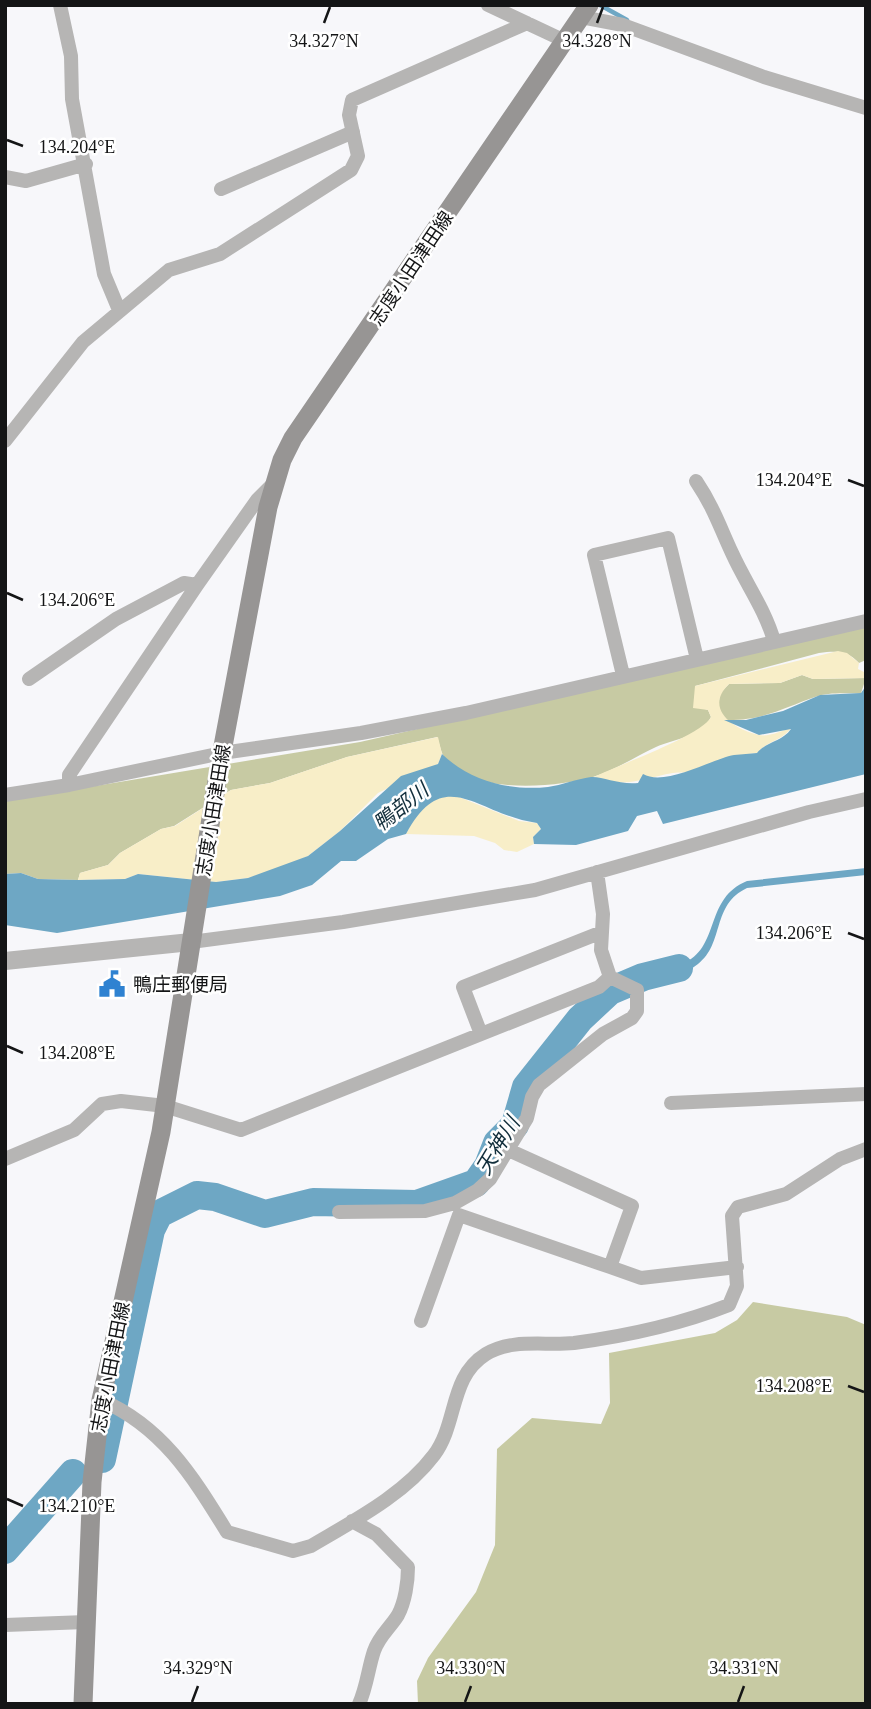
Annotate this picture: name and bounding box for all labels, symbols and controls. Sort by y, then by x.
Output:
text: 34.327°N [289,31,359,51]
text: 34.328°N [562,31,632,51]
text: 134.204°E [39,137,115,157]
street label: 志度小田津田線 [366,207,457,329]
text: 134.204°E [756,470,832,490]
text: 134.206°E [39,590,115,610]
street label: 志度小田津田線 [193,743,234,877]
water label: 鴨部川 [369,777,435,836]
text: 134.206°E [756,923,832,943]
public building icon: 鴨庄郵便局 [97,969,127,999]
place label: 鴨庄郵便局 [133,974,228,995]
text: 134.208°E [39,1043,115,1063]
water label: 天神川 [471,1111,526,1179]
street label: 志度小田津田線 [87,1300,133,1434]
text: 134.208°E [756,1376,832,1396]
text: 134.210°E [39,1496,115,1516]
text: 34.329°N [163,1658,233,1678]
text: 34.330°N [436,1658,506,1678]
text: 34.331°N [709,1658,779,1678]

